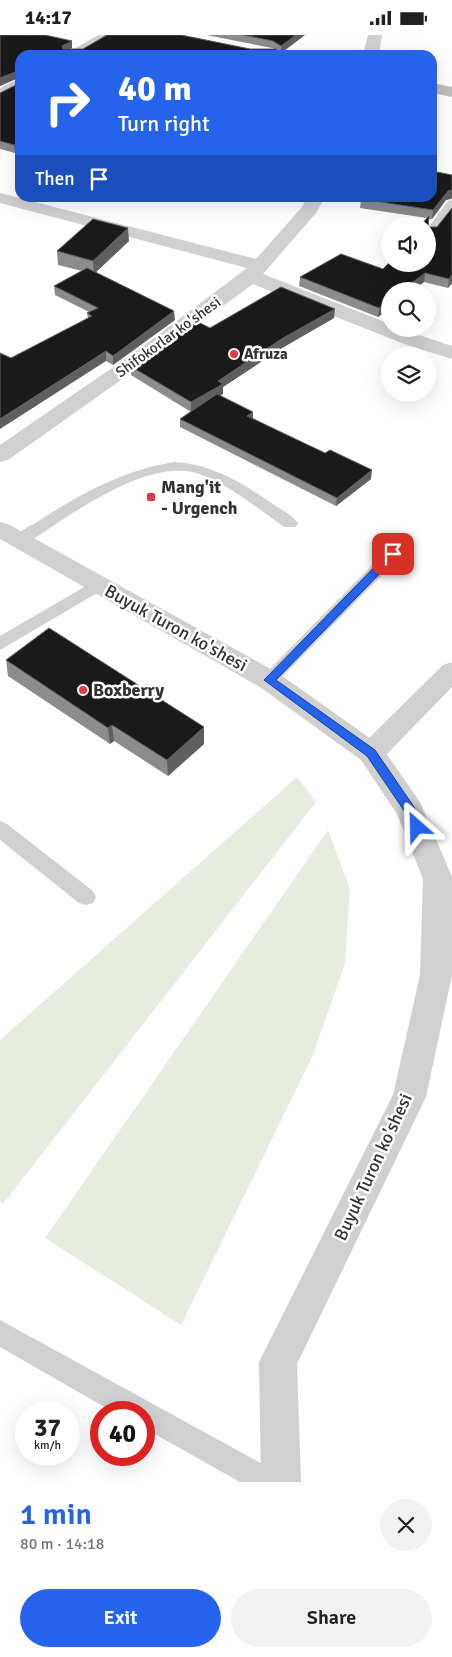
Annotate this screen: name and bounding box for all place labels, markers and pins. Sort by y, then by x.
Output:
place label: Afruza [244,345,288,363]
marker: Afruza [228,348,240,360]
place label: Mang'it - Urgench [161,476,238,519]
marker: Mang'it - Urgench [145,491,157,503]
pin [372,533,414,575]
place label: Boxberry [93,679,164,701]
marker: Boxberry [77,684,89,696]

